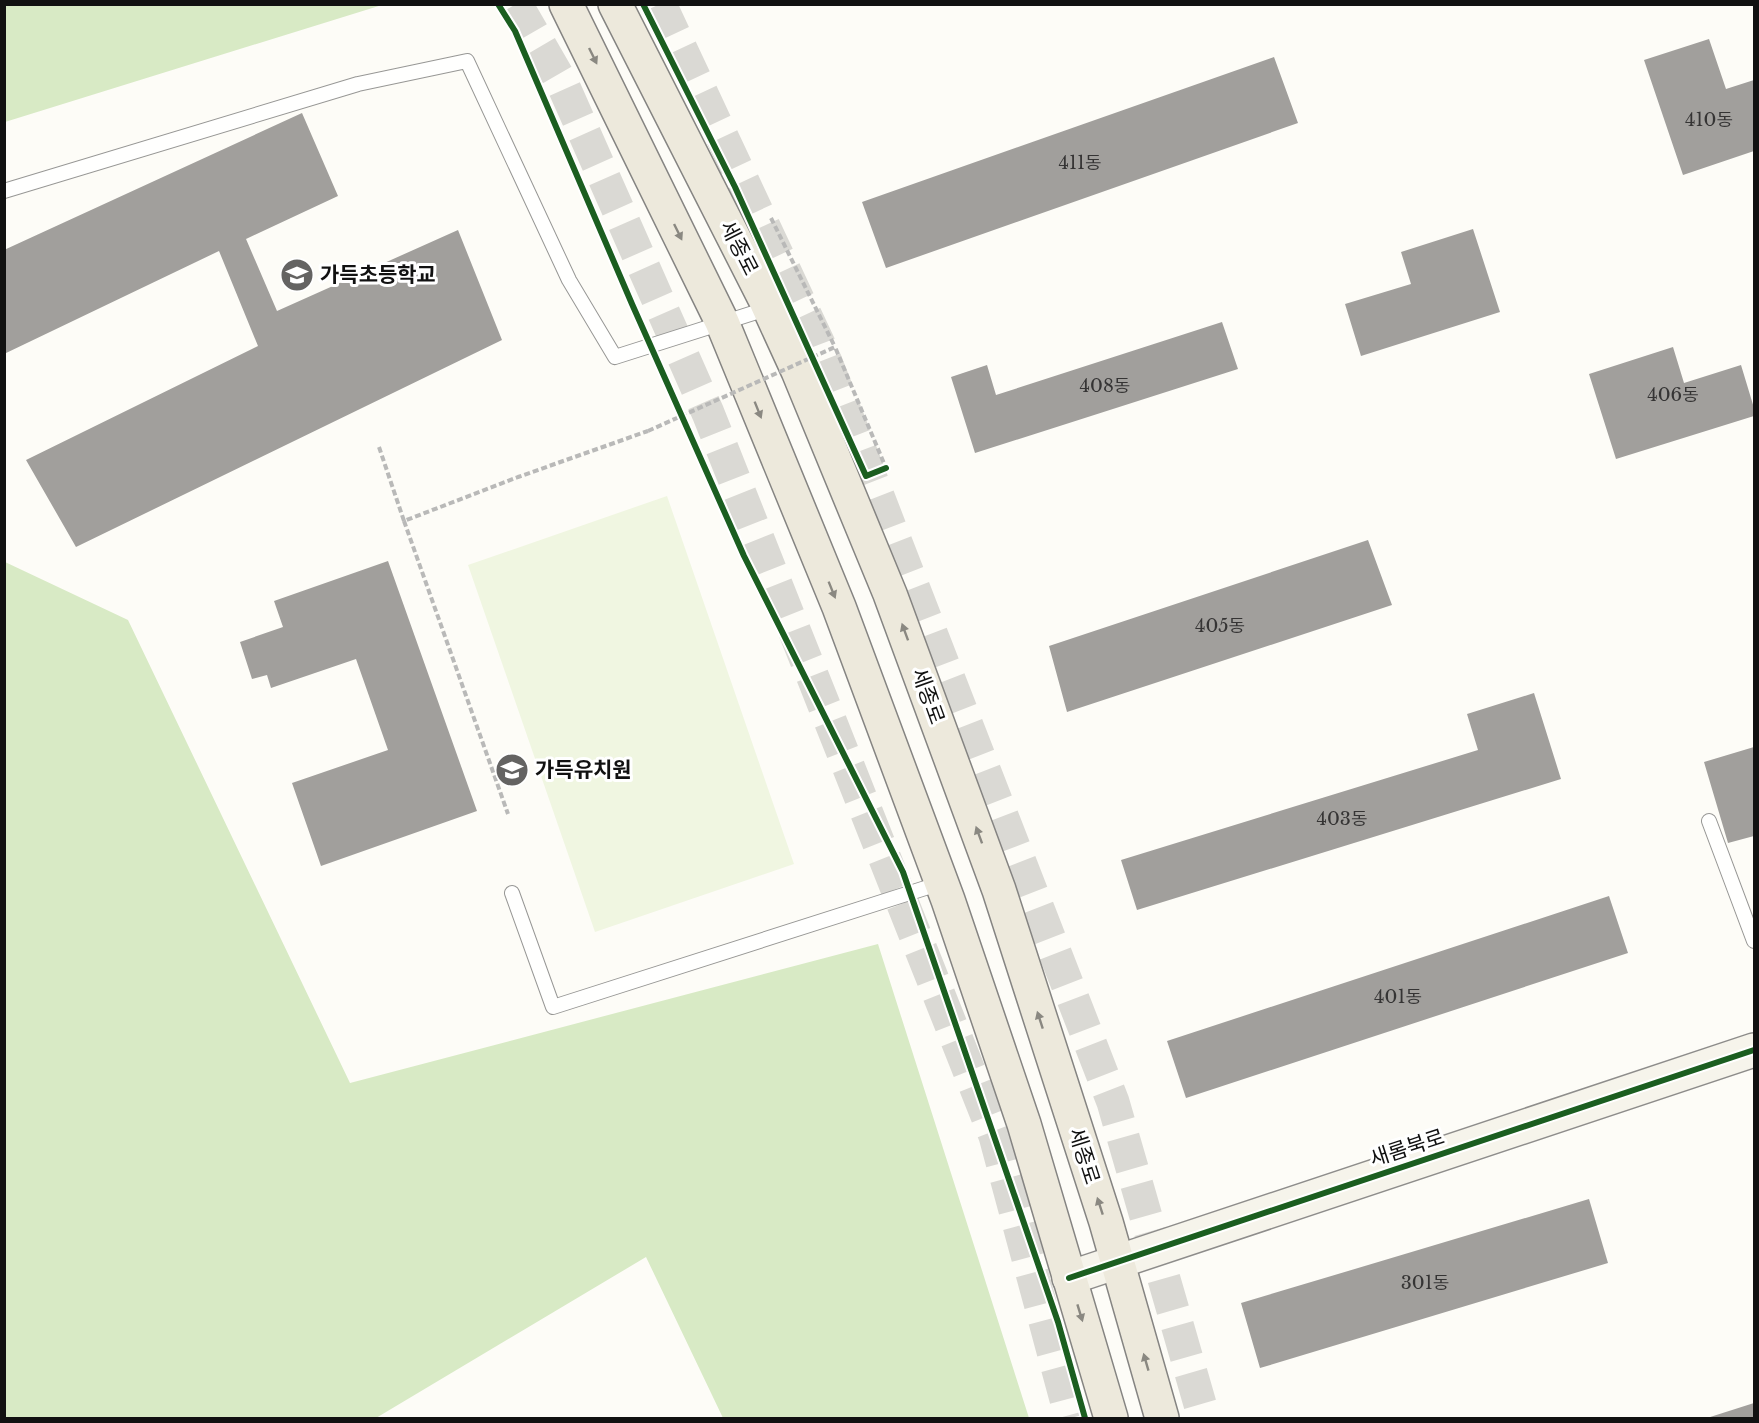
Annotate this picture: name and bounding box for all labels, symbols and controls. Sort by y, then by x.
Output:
one-way arrow [588,48,598,65]
house number: 410동 [1685,109,1733,131]
house number: 411동 [1058,152,1102,174]
street label: 세종로 [714,216,764,280]
one-way arrow [674,223,683,240]
school or university icon: 가득초등학교 [279,257,315,293]
place label: 가득초등학교 [320,262,436,288]
house number: 408동 [1080,375,1130,397]
house number: 406동 [1647,384,1699,406]
one-way arrow [753,401,763,419]
one-way arrow [828,581,837,599]
house number: 405동 [1195,615,1245,637]
one-way arrow [899,623,909,641]
street label: 세종로 [906,664,950,728]
school or university icon: 가득유치원 [494,752,530,788]
place label: 가득유치원 [535,757,632,783]
house number: 403동 [1316,808,1368,830]
one-way arrow [973,826,983,844]
house number: 401동 [1374,986,1422,1008]
one-way arrow [1035,1011,1044,1029]
street label: 세종로 [1063,1124,1105,1188]
street label: 새롬북로 [1366,1124,1448,1172]
one-way arrow [1095,1197,1105,1215]
house number: 301동 [1401,1272,1449,1294]
one-way arrow [1076,1304,1085,1322]
one-way arrow [1141,1353,1150,1371]

